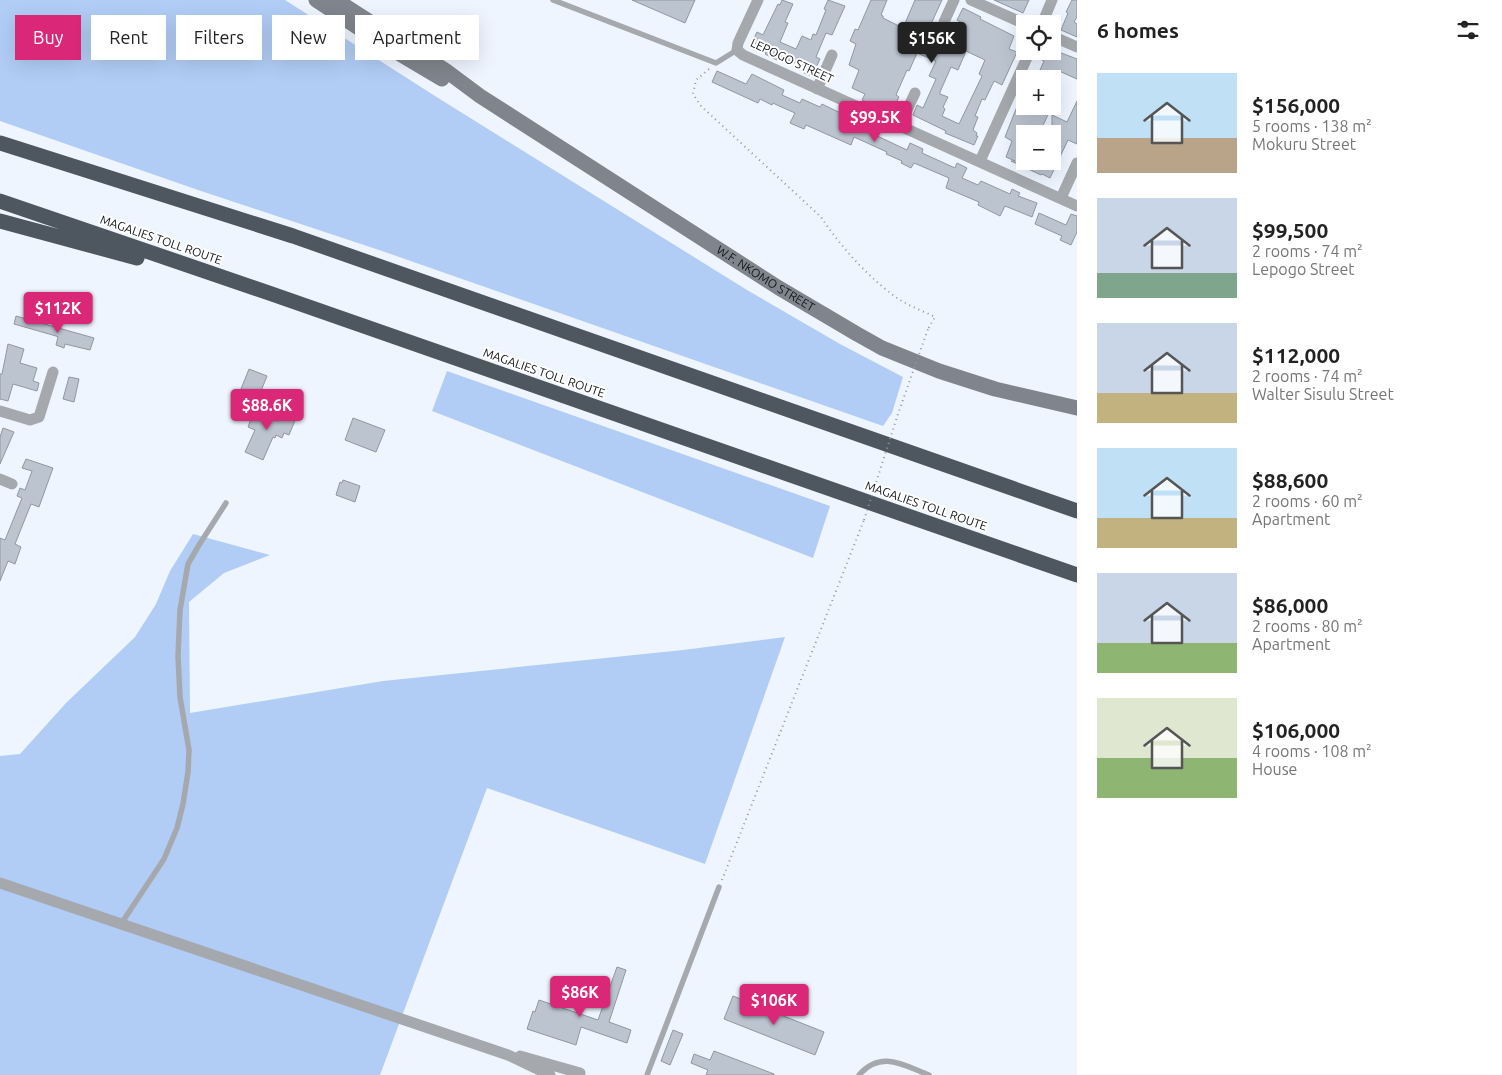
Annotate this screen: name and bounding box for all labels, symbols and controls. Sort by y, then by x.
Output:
chip: Buy [15,15,81,60]
chip: Rent [91,15,166,60]
chip: Filters [176,15,262,60]
chip: New [272,15,345,60]
chip: Apartment [355,15,479,60]
map controls [1016,15,1061,170]
button: locate [1016,15,1061,60]
icon: filters [1454,16,1482,44]
text: 6 homes [1097,18,1179,42]
pin: $156K [897,22,967,64]
text: $156K [909,29,955,47]
street label: LEPOGO STREET [749,36,836,86]
button: + [1016,70,1061,115]
icon: home [1137,93,1197,153]
text: $156,000 [1252,93,1340,117]
pin: $99.5K [834,100,916,143]
text: $99.5K [850,108,900,126]
text: 5 rooms · 138 m² [1252,117,1372,135]
button: − [1016,125,1061,170]
text: Mokuru Street [1252,135,1356,153]
street label: MAGALIES TOLL ROUTE [99,213,224,267]
icon: home [1137,218,1197,278]
text: $99,500 [1252,218,1328,242]
text: 2 rooms · 74 m² [1252,242,1363,260]
street label: W.F. NKOMO STREET [714,243,817,314]
text: Lepogo Street [1252,260,1355,278]
pin: $112K [23,292,93,334]
text: $112K [35,299,81,317]
icon: home [1137,343,1197,403]
text: $112,000 [1252,343,1340,367]
street label: MAGALIES TOLL ROUTE [482,346,607,400]
text: 2 rooms · 74 m² [1252,367,1363,385]
text: Walter Sisulu Street [1252,385,1394,403]
pin: $88.6K [226,388,308,431]
text: $88.6K [242,396,292,414]
icon: home [1137,468,1197,528]
text: $88,600 [1252,468,1328,492]
street label: MAGALIES TOLL ROUTE [864,479,989,533]
text: 2 rooms · 60 m² [1252,492,1363,510]
text: Apartment [1252,510,1330,528]
icon: home [1137,593,1197,653]
text: $86,000 [1252,593,1328,617]
text: 2 rooms · 80 m² [1252,617,1363,635]
text: Apartment [1252,635,1330,653]
icon: home [1137,718,1197,778]
text: $106,000 [1252,718,1340,742]
text: 4 rooms · 108 m² [1252,742,1372,760]
text: House [1252,760,1297,778]
pin: $86K [550,976,610,1018]
text: $86K [561,983,599,1001]
pin: $106K [739,984,809,1026]
text: $106K [751,991,797,1009]

